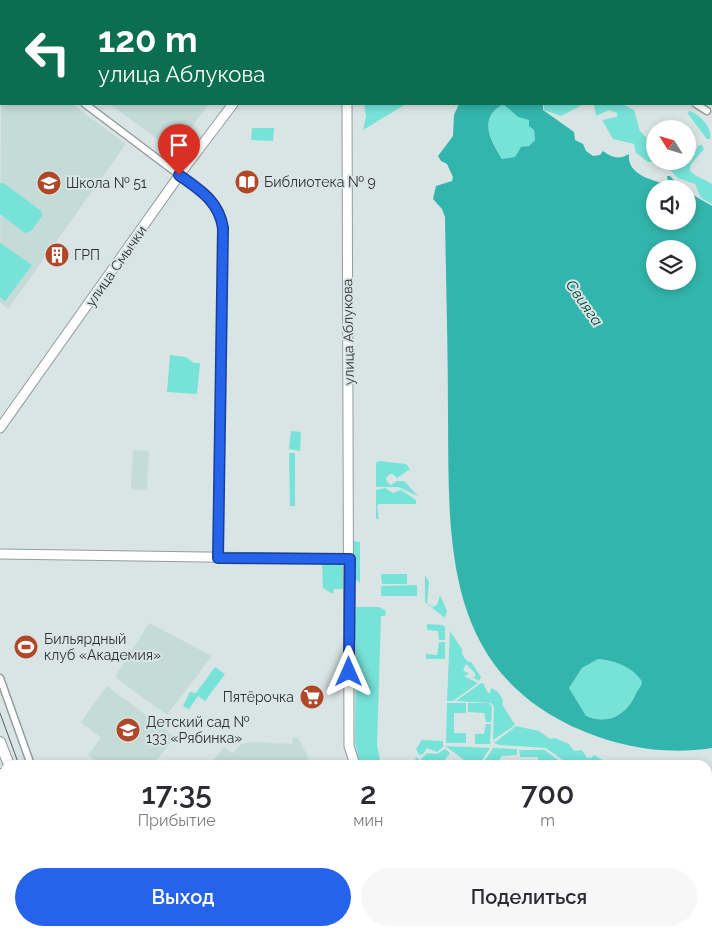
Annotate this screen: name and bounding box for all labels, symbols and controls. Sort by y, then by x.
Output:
text: 120 m [98,19,198,60]
icon: left [15,20,80,85]
text: улица Аблукова [98,61,265,87]
north arrow [646,120,696,170]
map controls [646,120,696,290]
pin [158,124,200,175]
icon: arrive [165,131,193,159]
library icon: Библиотека № 9 [234,169,260,195]
school or university icon: Школа № 51 [36,170,62,196]
place label: Библиотека № 9 [264,174,376,190]
place label: Школа № 51 [66,175,147,191]
button: sound [646,180,696,230]
street label: улица Смычки [82,223,150,309]
button: layers [646,240,696,290]
building icon: ГРП [44,242,70,268]
place label: ГРП [74,247,100,263]
water label: Свияга [562,277,606,329]
street label: улица Аблукова [339,279,357,385]
place label: Бильярдный клуб «Академия» [44,631,161,663]
sports icon: Бильярдный клуб «Академия» [13,634,39,660]
position arrow [322,645,374,697]
supermarket icon: Пятёрочка [299,684,325,710]
place label: Пятёрочка [223,689,294,705]
place label: Детский сад № 133 «Рябинка» [146,714,250,746]
school or university icon: Детский сад № 133 «Рябинка» [115,717,141,743]
text: 17:35 [142,776,212,811]
text: 2 [360,776,377,811]
text: 700 [521,776,574,811]
text: Прибытие [138,811,216,830]
text: мин [353,811,383,830]
text: m [540,811,555,830]
button: Выход [15,868,351,926]
button: Поделиться [361,868,697,926]

